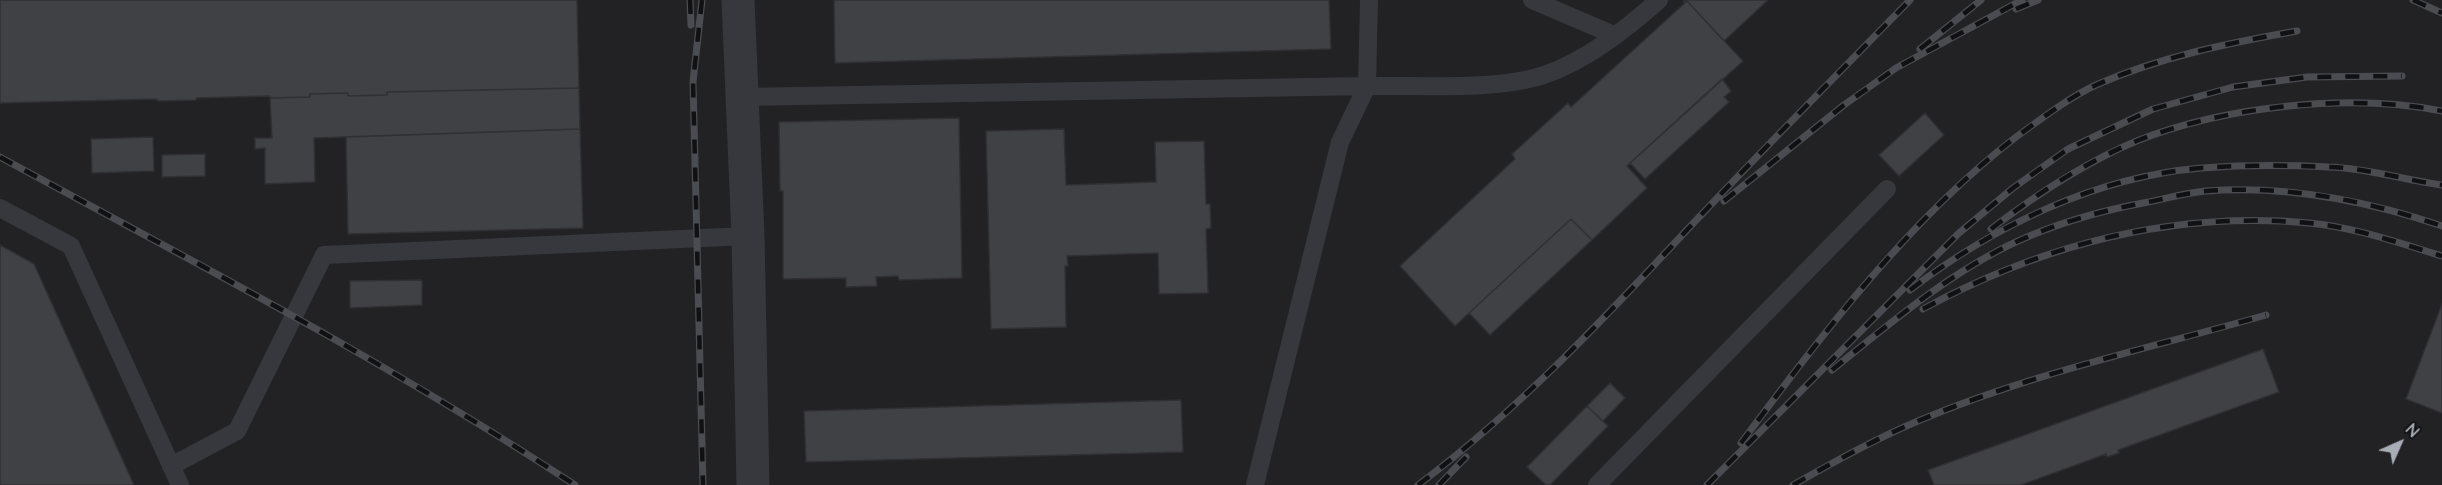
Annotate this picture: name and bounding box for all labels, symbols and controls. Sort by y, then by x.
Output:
north arrow [2370,413,2430,473]
text: N [2401,419,2424,441]

